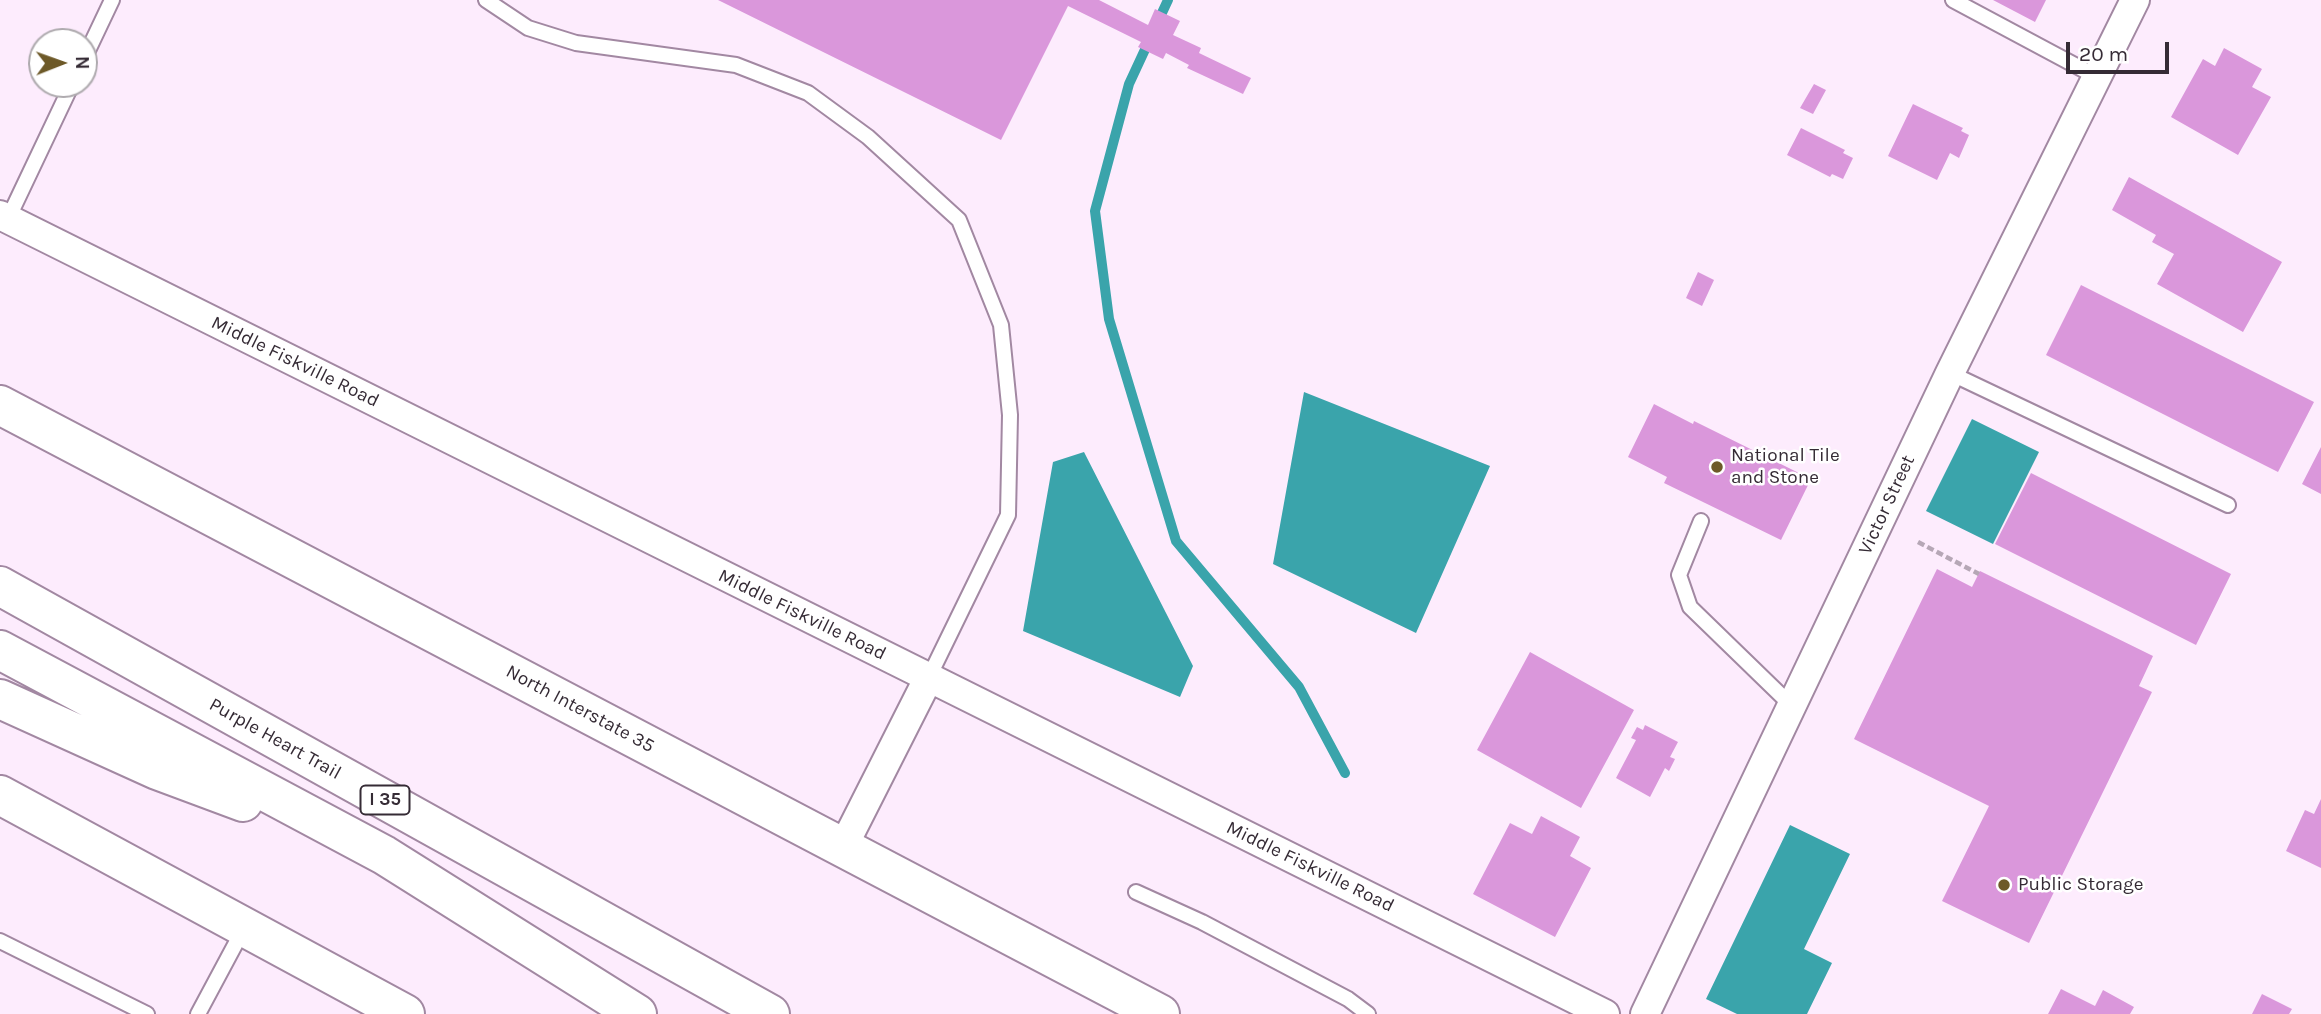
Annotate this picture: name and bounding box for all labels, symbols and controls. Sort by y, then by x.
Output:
north arrow [28,28,98,98]
scale bar [2069,28,2172,72]
text: 20 m [2079,42,2128,66]
text: N [71,56,93,70]
street label: Middle Fiskville Road [207,311,383,413]
place label: National Tile and Stone [1731,445,1840,489]
street label: Victor Street [1854,452,1920,558]
marker: National Tile and Stone [1709,459,1725,475]
street label: Middle Fiskville Road [714,564,890,666]
street label: North Interstate 35 [502,660,658,758]
street label: Purple Heart Trail [205,693,345,785]
road number: I 35 [360,786,410,814]
street label: Middle Fiskville Road [1222,816,1398,918]
place label: Public Storage [2018,874,2143,896]
marker: Public Storage [1996,877,2012,893]

